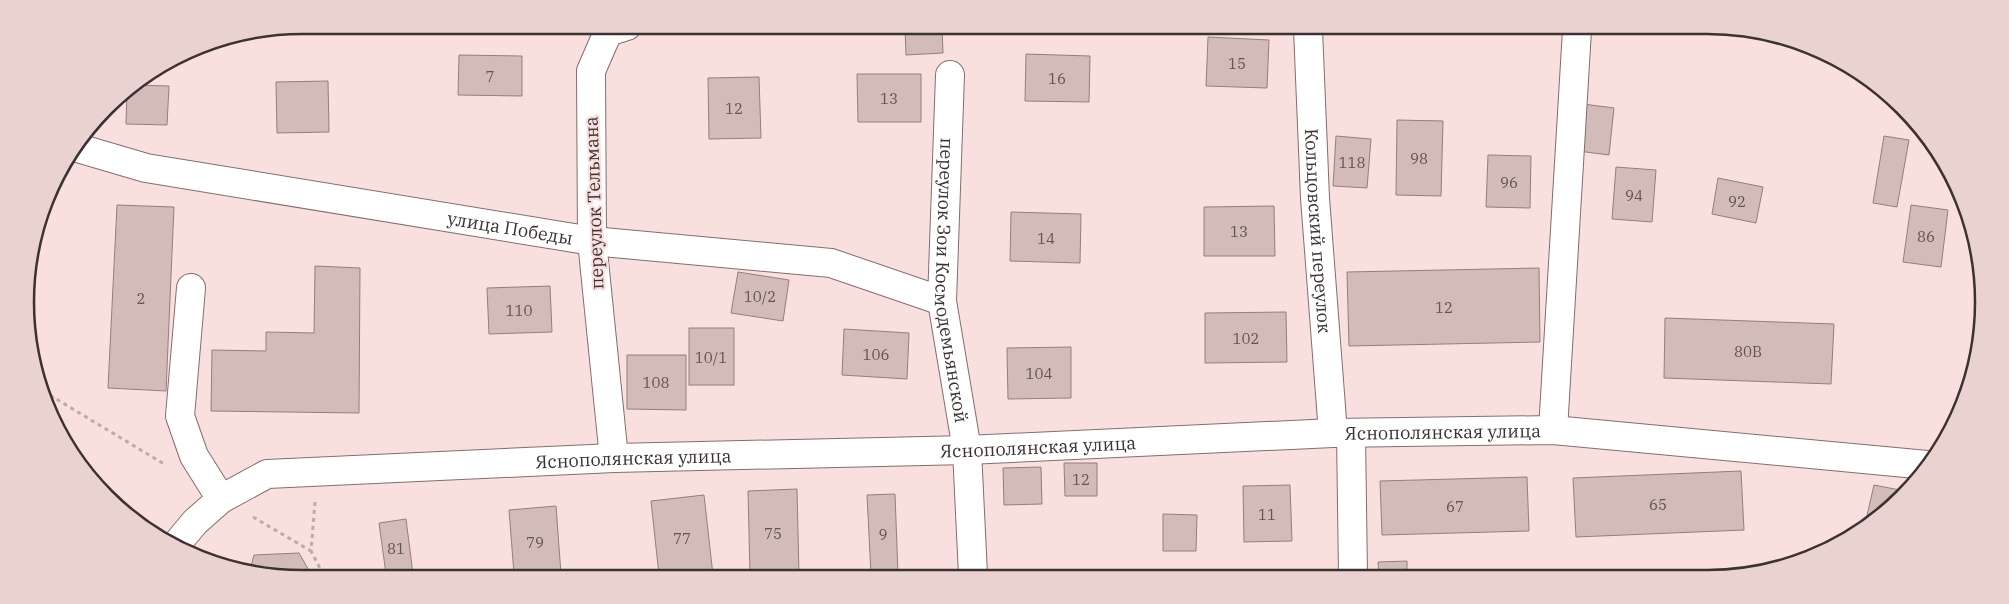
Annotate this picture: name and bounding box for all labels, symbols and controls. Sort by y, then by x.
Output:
house number: 15 [1228,54,1246,73]
house number: 7 [485,67,495,86]
house number: 16 [1048,69,1066,88]
house number: 13 [880,89,898,108]
house number: 12 [725,99,743,118]
street label: переулок Тельмана [579,116,609,290]
street label: Кольцовский переулок [1301,128,1337,334]
street label: переулок Зои Космодемьянской [930,137,974,424]
house number: 98 [1410,149,1428,168]
house number: 118 [1338,153,1366,172]
house number: 96 [1500,173,1518,192]
house number: 94 [1625,186,1643,205]
house number: 92 [1728,192,1746,211]
street label: улица Победы [446,206,575,249]
house number: 13 [1230,222,1248,241]
house number: 86 [1917,227,1935,246]
house number: 14 [1037,229,1055,248]
house number: 10/2 [744,287,776,306]
house number: 2 [136,289,146,308]
house number: 12 [1435,298,1453,317]
house number: 110 [505,301,533,320]
house number: 102 [1232,329,1260,348]
house number: 80В [1734,342,1762,361]
house number: 106 [862,345,890,364]
house number: 10/1 [695,348,727,367]
house number: 104 [1025,364,1053,383]
house number: 108 [642,373,670,392]
street label: Яснополянская улица [1345,419,1541,444]
street label: Яснополянская улица [940,431,1137,462]
street label: Яснополянская улица [535,444,732,473]
house number: 12 [1072,470,1090,489]
house number: 65 [1649,495,1667,514]
house number: 67 [1446,497,1464,516]
house number: 11 [1258,505,1276,524]
house number: 75 [764,524,782,543]
house number: 9 [878,525,888,544]
house number: 77 [673,529,691,548]
house number: 79 [526,533,544,552]
house number: 81 [387,539,405,558]

